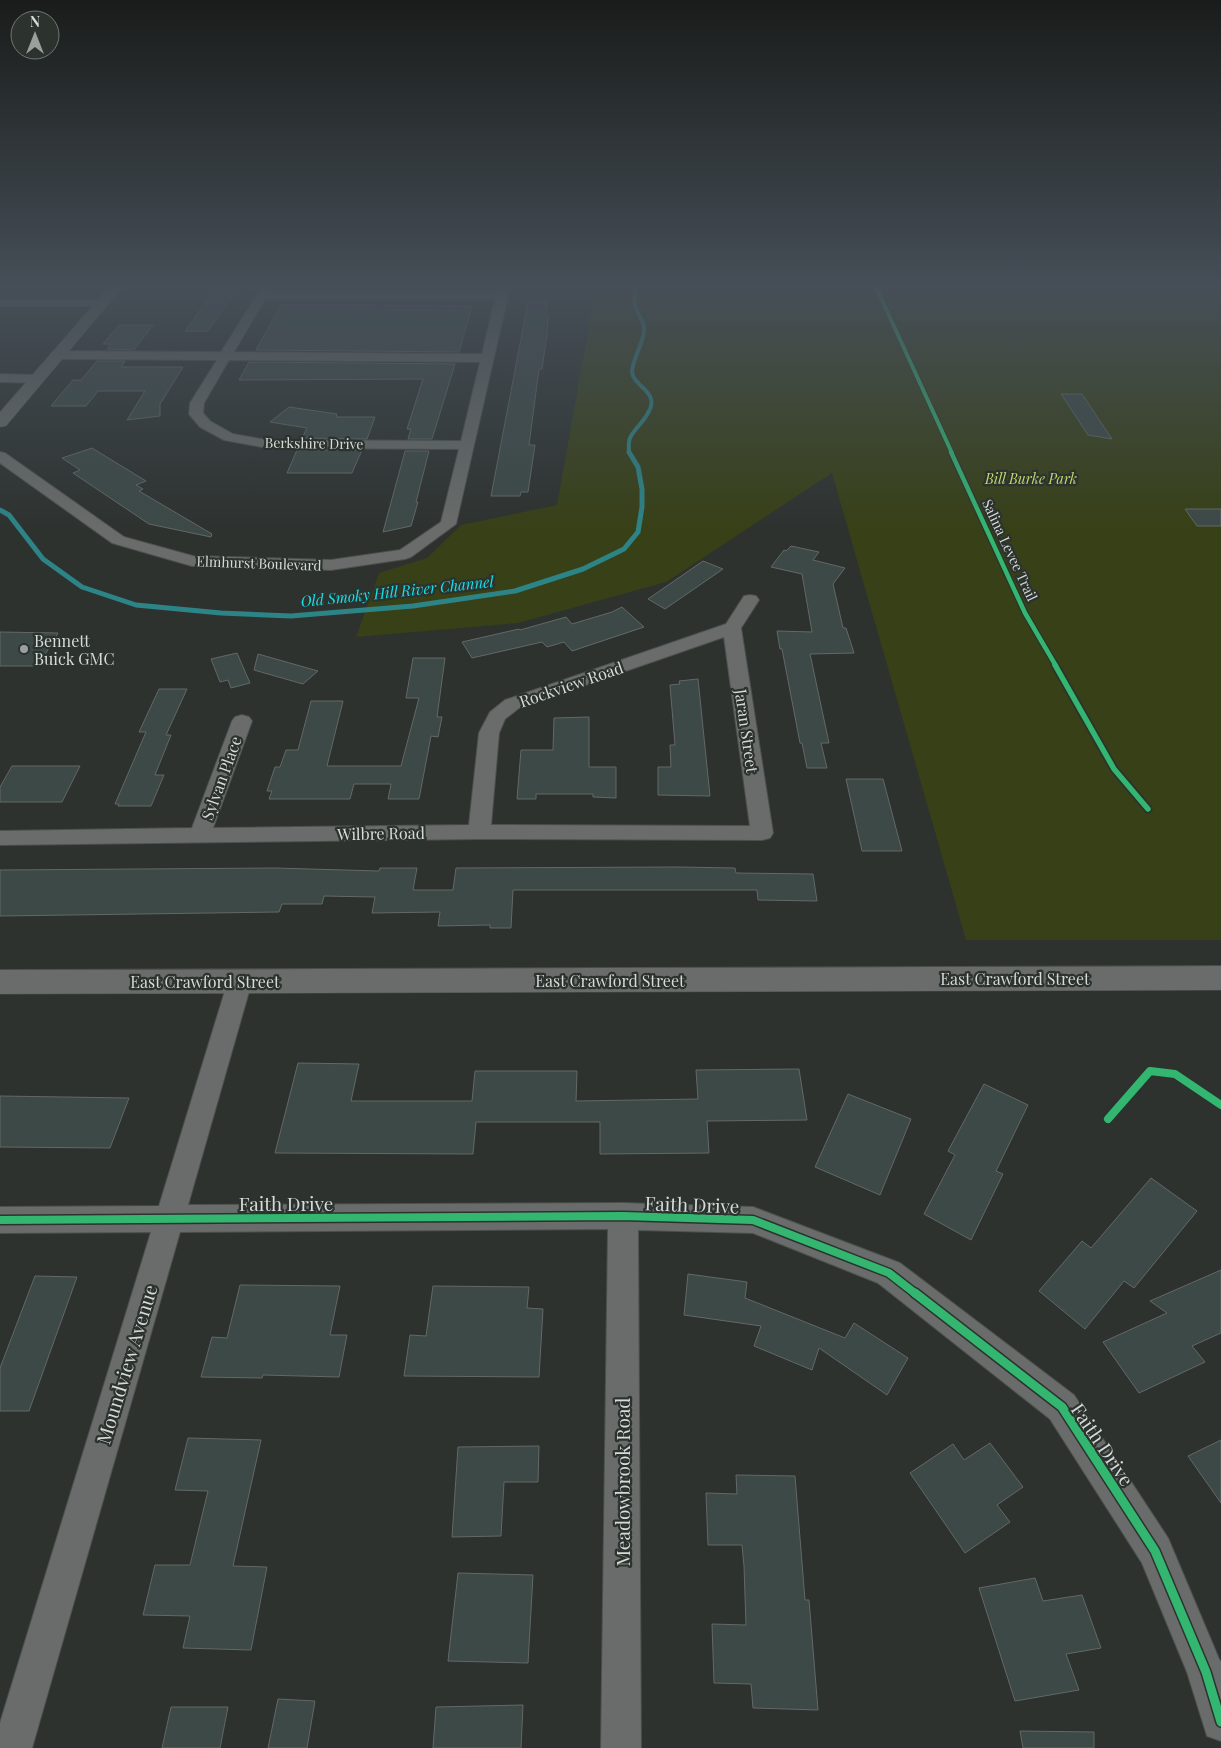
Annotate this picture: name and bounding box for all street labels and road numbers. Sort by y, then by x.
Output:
street label: Berkshire Drive [264,433,364,453]
street label: Salina Levee Trail [978,496,1042,604]
street label: Elmhurst Boulevard [196,551,322,575]
street label: Rockview Road [516,656,626,712]
street label: Jaran Street [731,687,763,775]
street label: Sylvan Place [196,733,246,823]
street label: Wilbre Road [336,822,425,844]
street label: East Crawford Street [940,968,1090,989]
street label: East Crawford Street [535,970,685,991]
street label: East Crawford Street [130,971,280,992]
street label: Faith Drive [644,1189,740,1219]
street label: Faith Drive [239,1190,333,1216]
street label: Moundview Avenue [89,1281,163,1447]
street label: Faith Drive [1066,1397,1140,1491]
street label: Meadowbrook Road [609,1398,635,1566]

